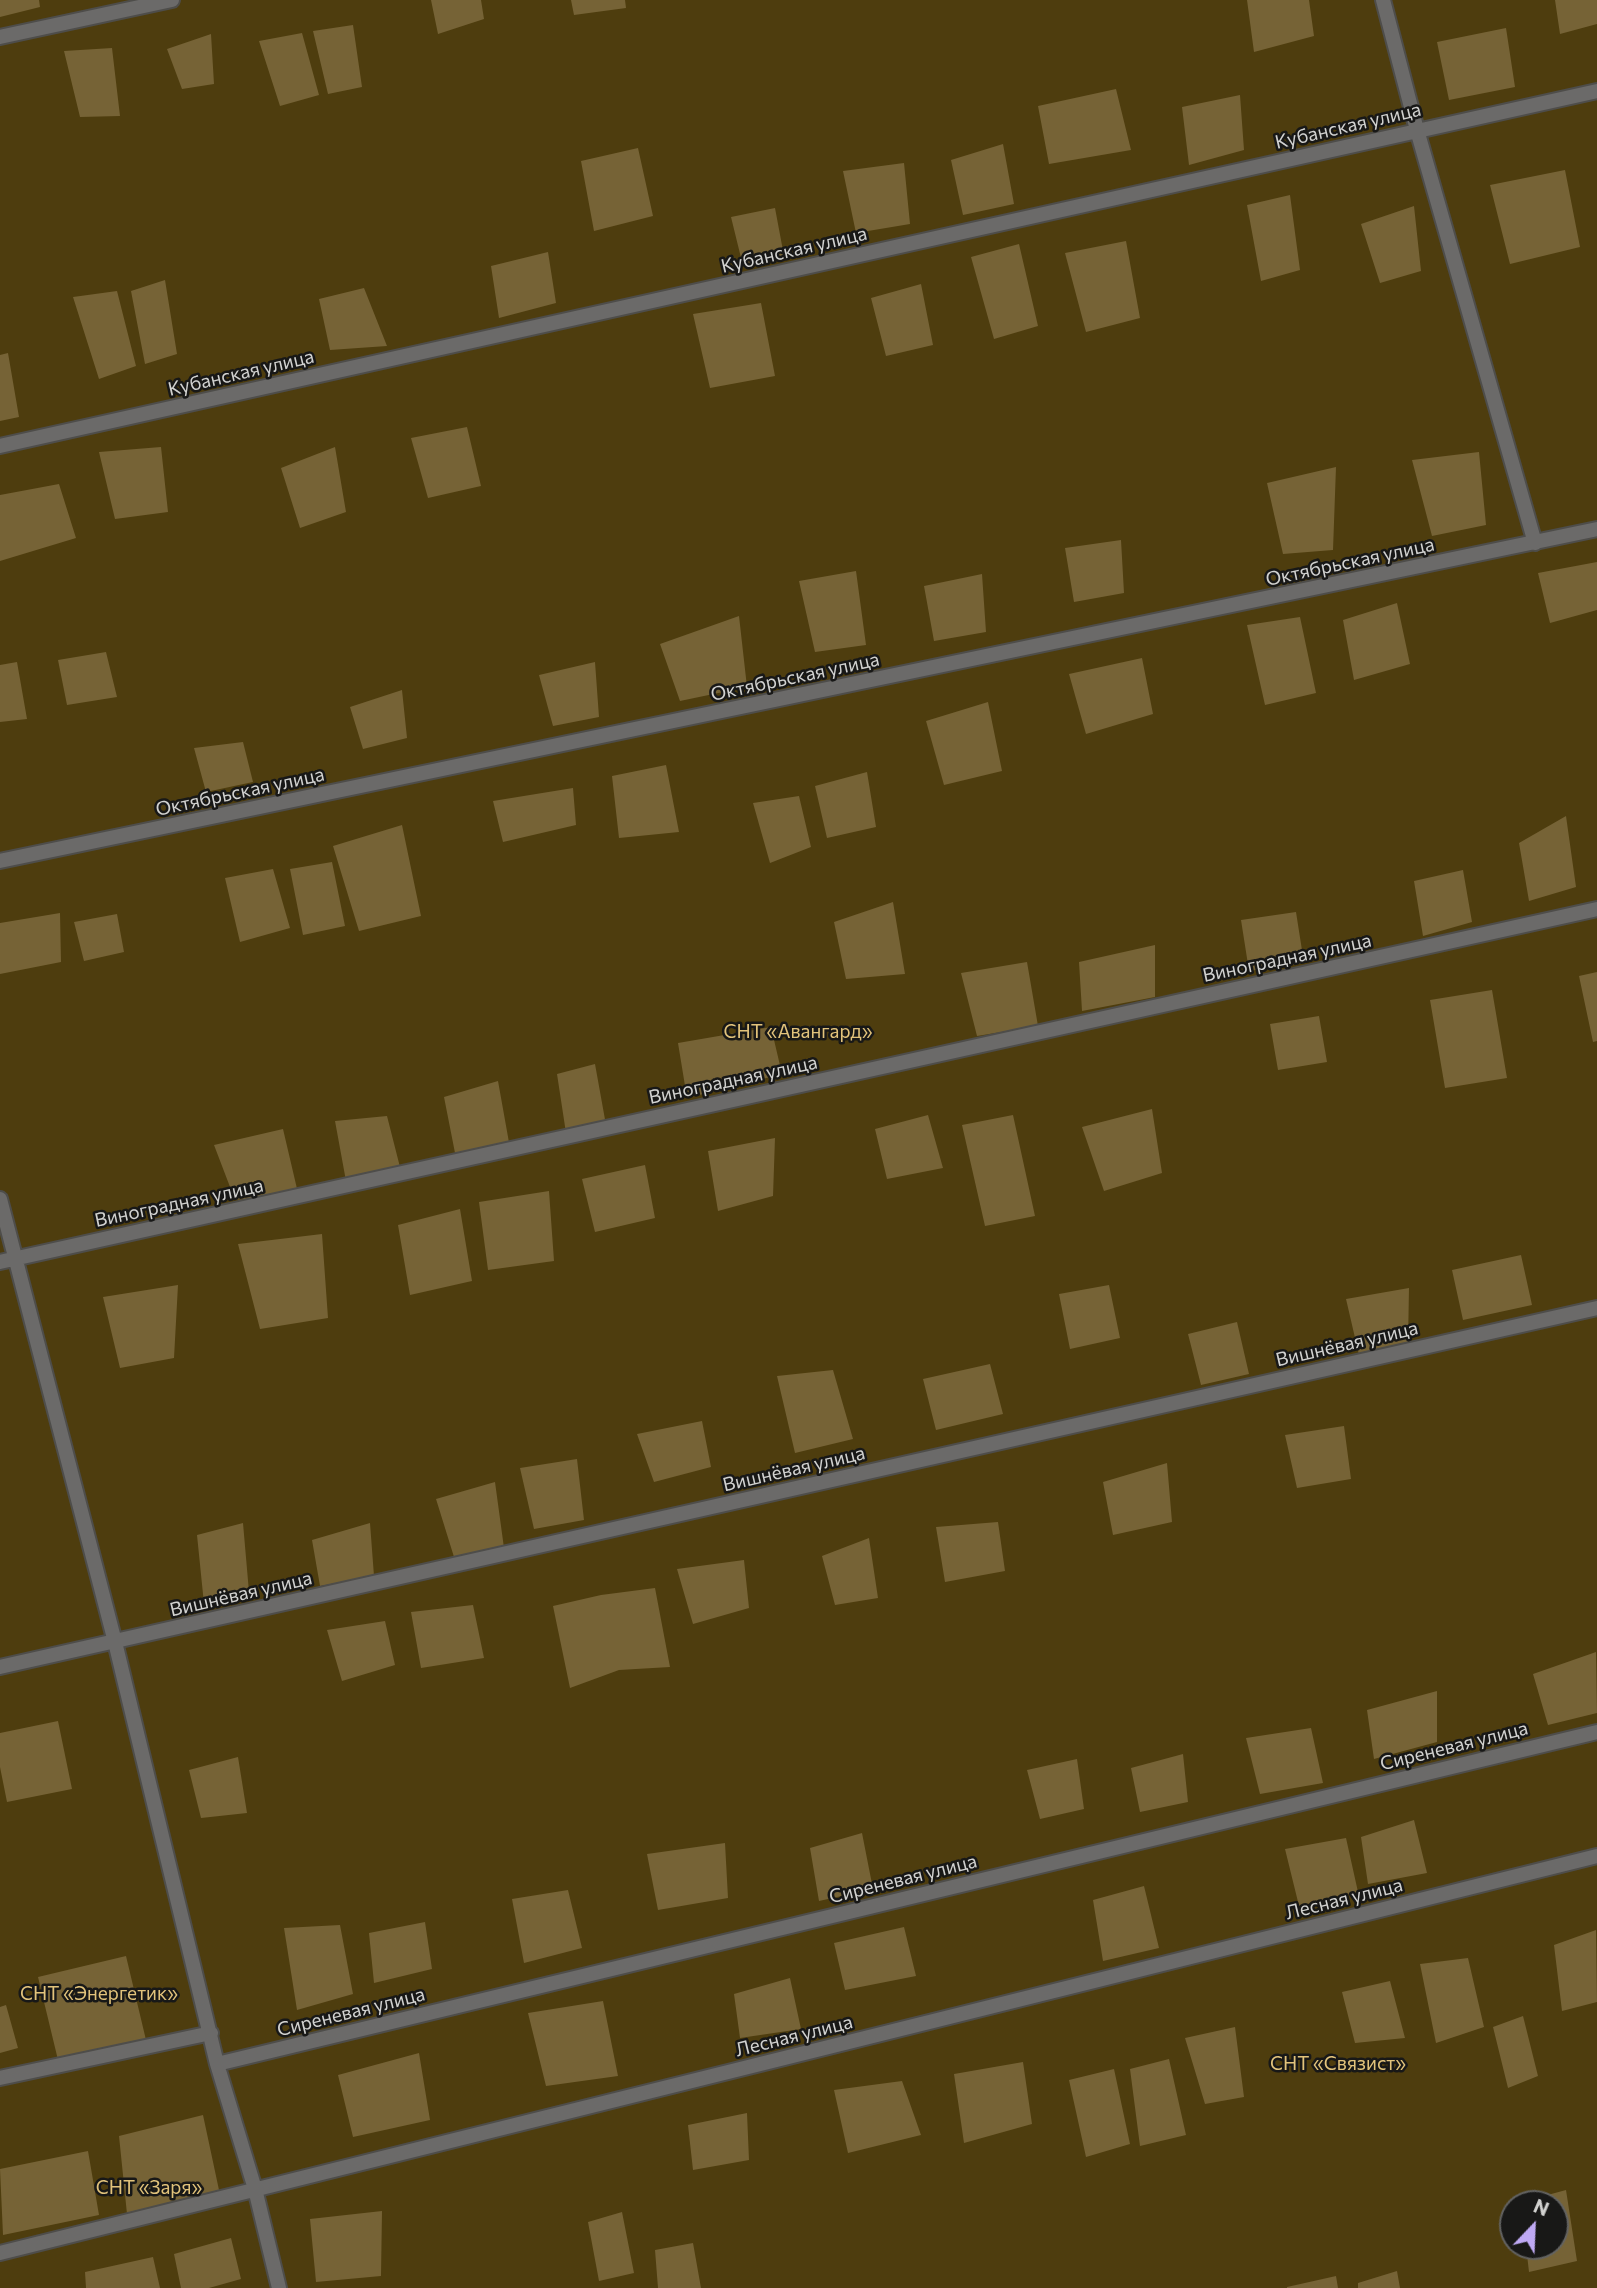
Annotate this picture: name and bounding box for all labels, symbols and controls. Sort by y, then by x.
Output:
street label: Кубанская улица [1273,98,1423,154]
street label: Кубанская улица [719,222,869,278]
street label: Кубанская улица [166,345,316,401]
street label: Октябрьская улица [1264,533,1436,591]
street label: Октябрьская улица [709,648,881,706]
street label: Октябрьская улица [154,763,326,821]
street label: Виноградная улица [1200,929,1374,987]
park label: СНТ «Авангард» [724,1021,872,1043]
street label: Виноградная улица [646,1051,820,1109]
street label: Виноградная улица [92,1174,266,1232]
street label: Вишнёвая улица [1274,1317,1420,1371]
street label: Вишнёвая улица [721,1442,867,1496]
street label: Вишнёвая улица [168,1567,314,1621]
street label: Сиреневая улица [1378,1717,1530,1775]
street label: Сиреневая улица [827,1850,979,1908]
street label: Лесная улица [1283,1873,1405,1925]
park label: СНТ «Энергетик» [20,1983,178,2005]
street label: Сиреневая улица [275,1983,427,2041]
street label: Лесная улица [733,2010,855,2062]
park label: СНТ «Связист» [1270,2053,1406,2075]
park label: СНТ «Заря» [96,2177,202,2199]
north arrow [1499,2190,1569,2260]
text: N [1531,2194,1553,2220]

